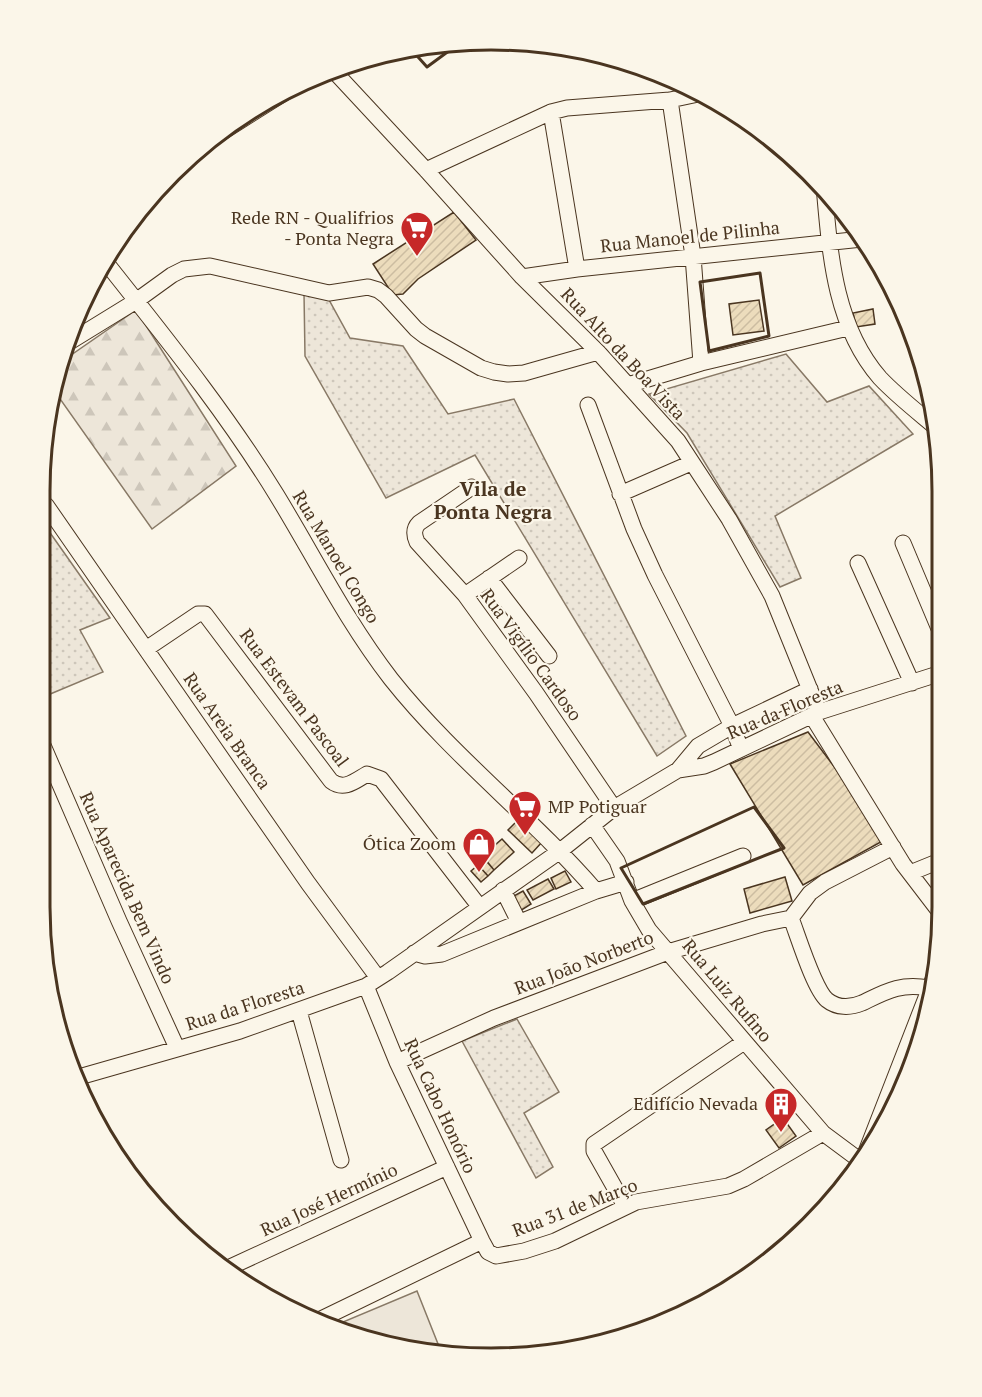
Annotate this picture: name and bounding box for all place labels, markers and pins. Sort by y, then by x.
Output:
place label: Rede RN - Qualifrios - Ponta Negra [231,205,394,250]
supermarket icon: Rede RN - Qualifrios - Ponta Negra [399,210,435,257]
supermarket icon: MP Potiguar [507,789,543,836]
place label: MP Potiguar [548,794,647,818]
shop icon: Ótica Zoom [461,826,497,873]
place label: Ótica Zoom [363,831,456,855]
building icon: Edifício Nevada [763,1086,799,1133]
place label: Edifício Nevada [633,1091,758,1115]

